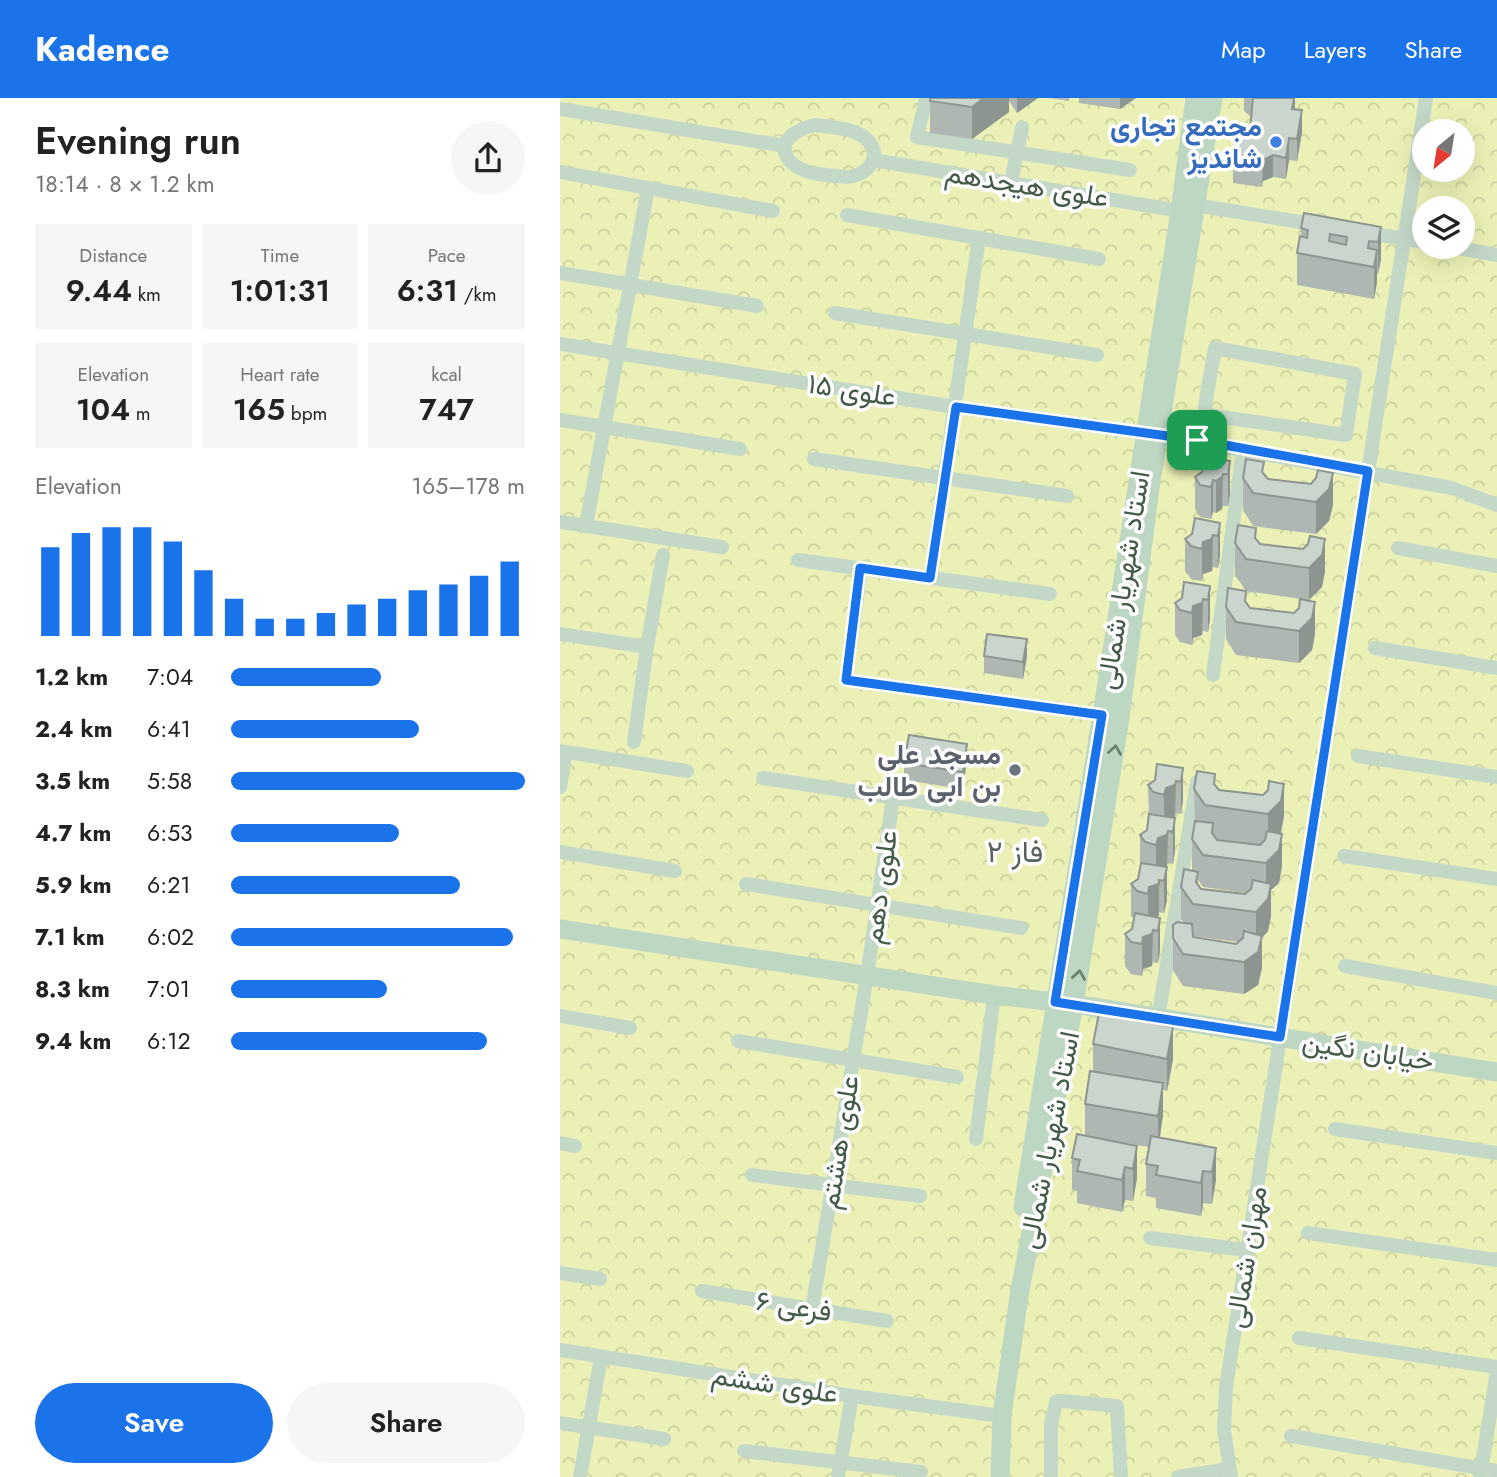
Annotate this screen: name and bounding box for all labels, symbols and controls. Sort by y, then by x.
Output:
text: Kadence [35,26,169,73]
text: Map [1221,32,1266,67]
text: Layers [1304,32,1366,67]
text: Share [1404,32,1462,67]
place label: مجتمع تجاری شاندیز [1110,106,1262,179]
text: Evening run [35,113,241,168]
north arrow [1412,119,1475,182]
map controls [1412,119,1475,259]
button: share [451,121,525,195]
marker: مجتمع تجاری شاندیز [1268,134,1284,150]
street label: علوی هیجدهم [942,152,1112,218]
text: 18:14 · 8 × 1.2 km [35,167,215,201]
button: layers [1412,196,1475,259]
text: Distance [79,242,147,269]
text: Time [261,242,299,269]
text: Pace [428,242,466,269]
text: 9.44 [66,269,132,312]
text: 1:01:31 [230,269,330,312]
text: 6:31 [397,269,458,312]
text: km [132,281,161,308]
text: /km [458,281,497,308]
text: Elevation [77,361,149,388]
text: Heart rate [240,361,320,388]
text: kcal [431,361,462,388]
street label: علوی ۱۵ [805,363,899,417]
text: 104 [76,388,130,431]
text: 165 [233,388,285,431]
text: 747 [419,388,474,431]
text: m [130,400,151,427]
text: bpm [285,400,327,427]
pin [1167,410,1227,470]
icon: arrive [1178,421,1216,459]
street label: استاد شهریار شمالی [1085,468,1161,692]
text: Elevation [35,469,122,503]
text: 165–178 m [412,469,525,503]
text: 1.2 km [35,660,108,694]
text: 7:04 [147,660,193,694]
text: 2.4 km [35,712,113,746]
text: 6:41 [147,712,191,746]
place label: مسجد علی بن ابی طالب [857,734,1001,807]
one-way arrow [1107,744,1122,756]
marker: مسجد علی بن ابی طالب [1007,762,1023,778]
text: 3.5 km [35,764,110,798]
text: 5:58 [147,764,192,798]
text: 4.7 km [35,816,111,850]
text: 6:53 [147,816,193,850]
street label: علوی دهم [852,827,908,947]
district label: فاز ۲ [987,830,1043,873]
text: 5.9 km [35,868,112,902]
text: 6:21 [147,868,191,902]
text: 7.1 km [35,920,105,954]
text: 6:02 [147,920,194,954]
one-way arrow [1071,969,1086,980]
text: 8.3 km [35,972,110,1006]
text: 7:01 [147,972,190,1006]
street label: خیابان نگین [1299,1020,1437,1082]
text: 9.4 km [35,1024,111,1058]
text: 6:12 [147,1024,191,1058]
street label: استاد شهریار شمالی [1008,1028,1090,1252]
street label: علوی هشتم [808,1072,870,1212]
street label: مهران شمالی [1215,1183,1277,1331]
street label: فرعی ۶ [753,1280,835,1332]
street label: علوی ششم [709,1354,841,1414]
button: Save [35,1383,273,1463]
button: Share [287,1383,525,1463]

